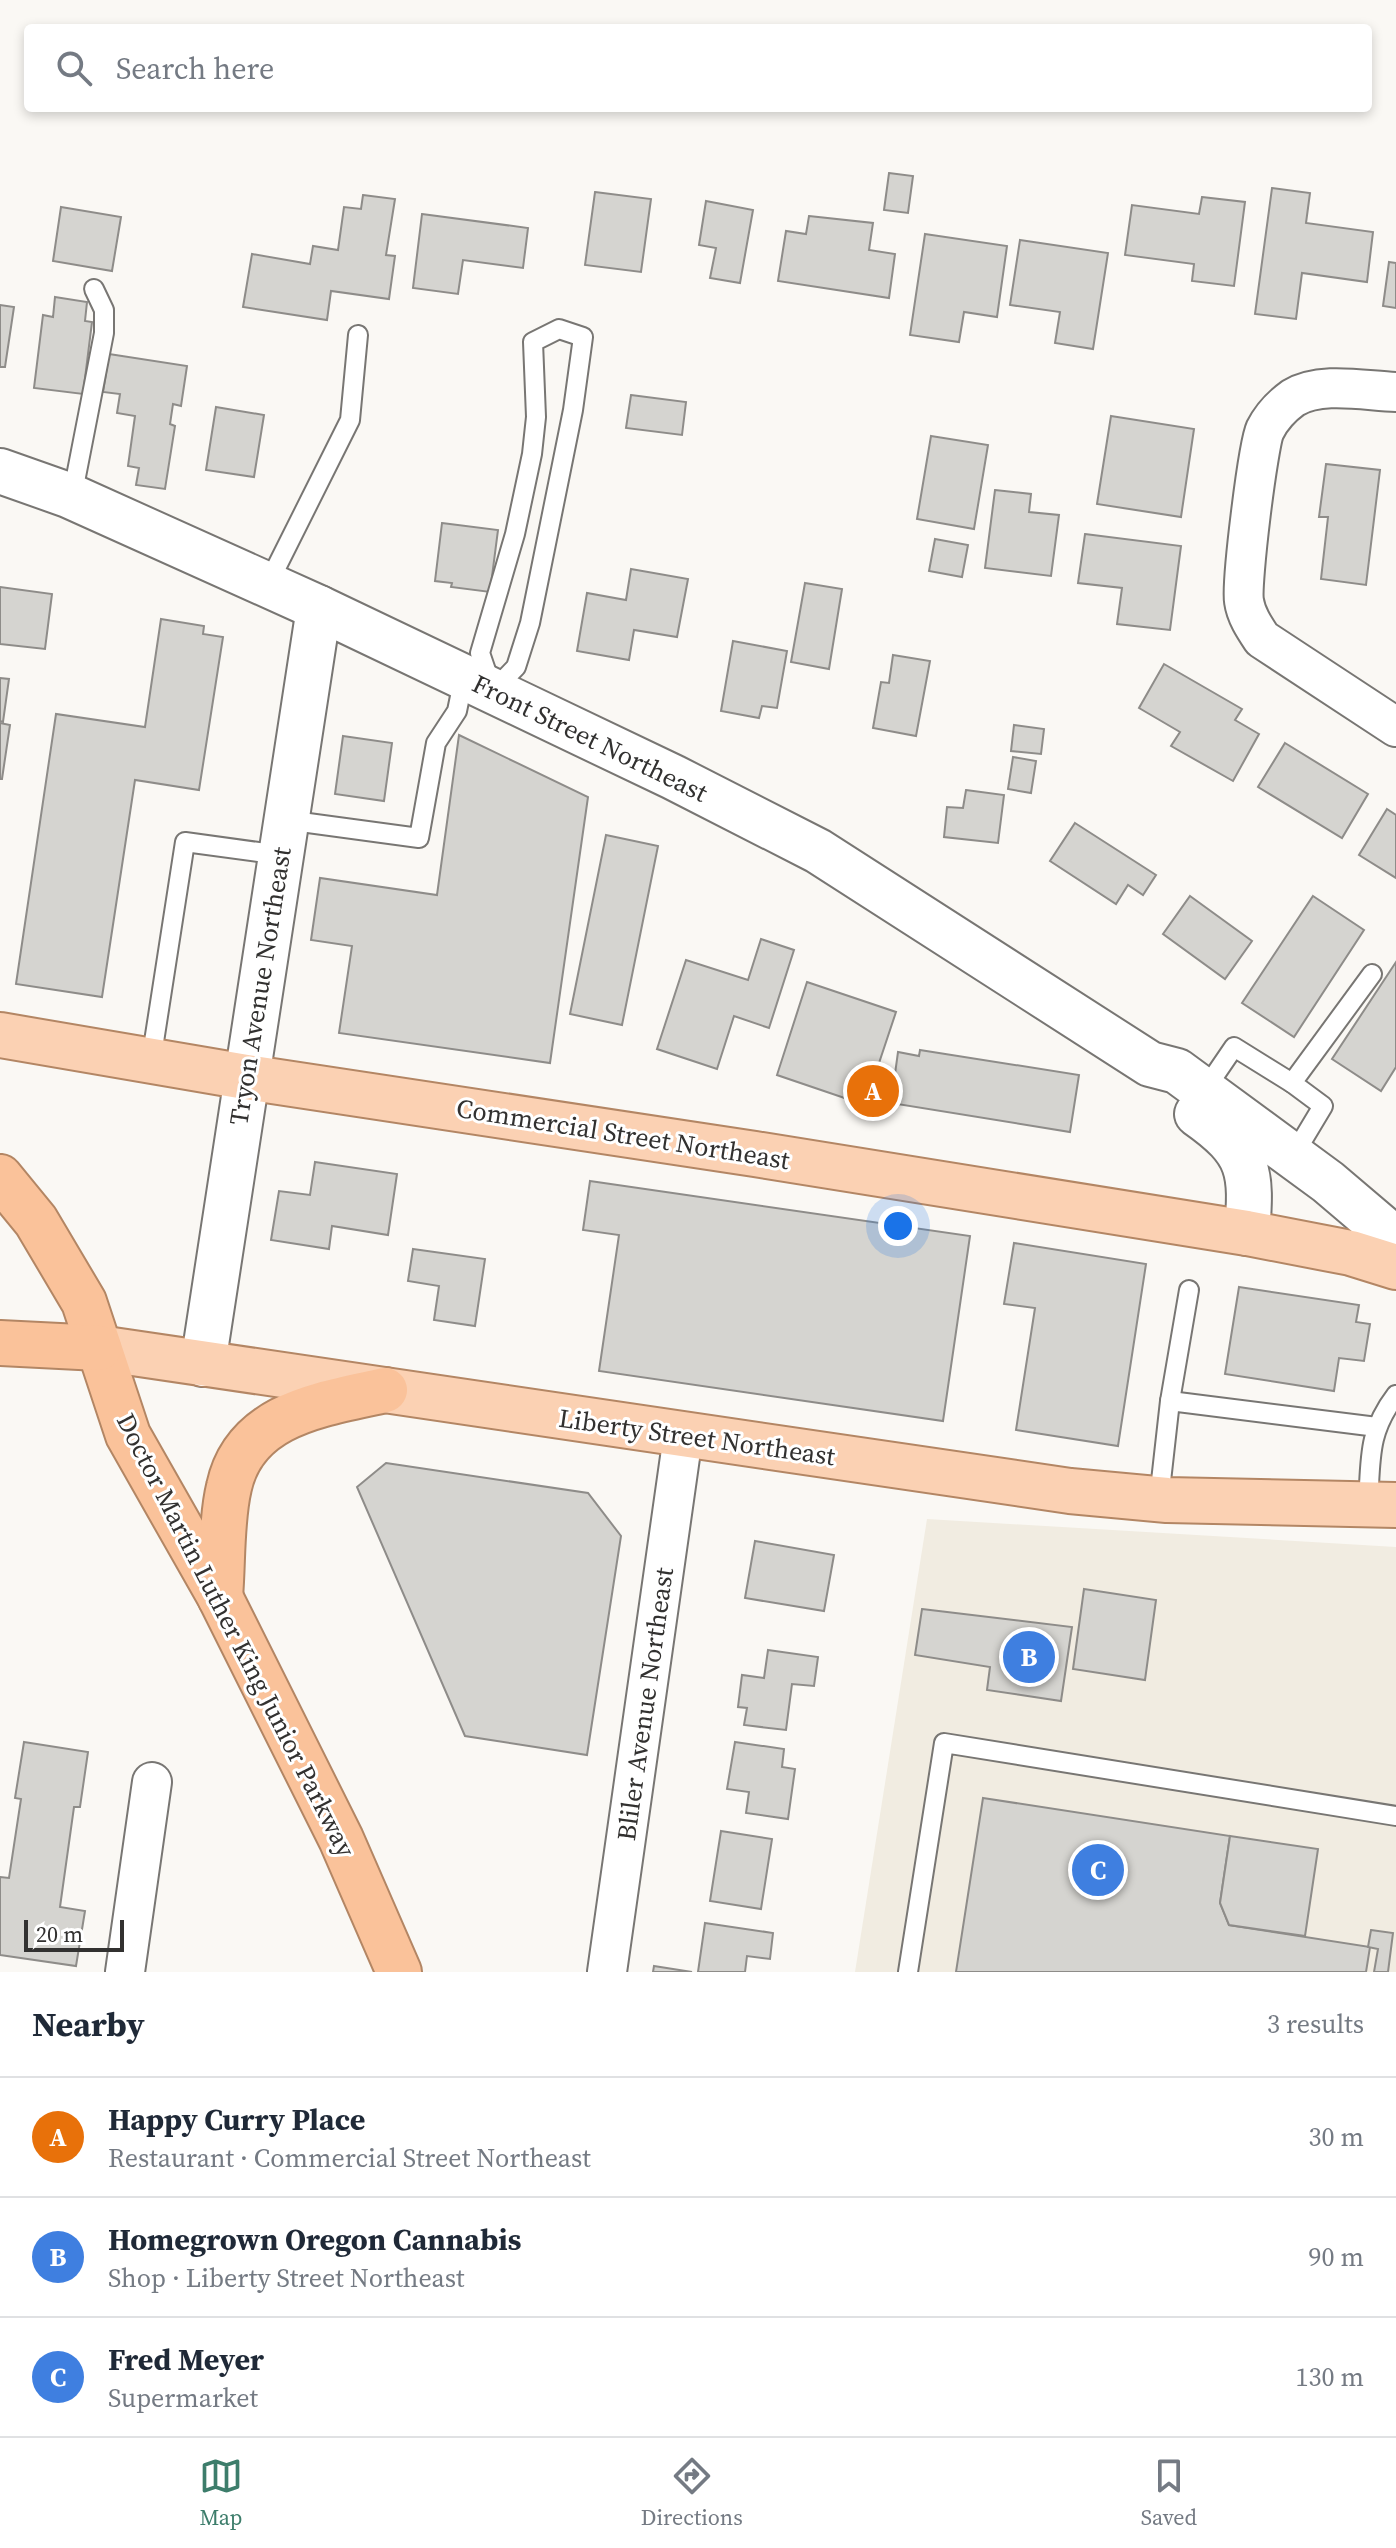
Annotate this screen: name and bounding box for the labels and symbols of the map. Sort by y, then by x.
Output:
street label: Front Street Northeast [466,665,714,811]
street label: Tryon Avenue Northeast [220,844,300,1128]
pin: A [847,1061,899,1121]
street label: Commercial Street Northeast [454,1090,793,1178]
your location [878,1206,918,1246]
street label: Liberty Street Northeast [556,1400,838,1474]
street label: Doctor Martin Luther King Junior Parkway [108,1407,364,1864]
street label: Bliler Avenue Northeast [608,1564,682,1843]
pin: B [1003,1627,1055,1687]
pin: C [1072,1840,1124,1900]
scale bar [24,1916,124,1952]

